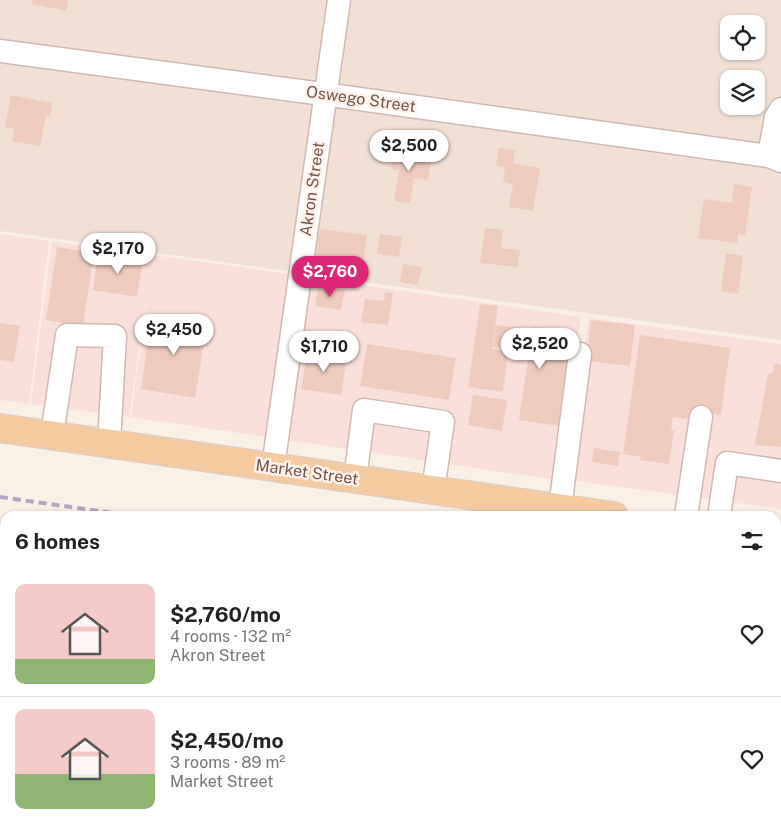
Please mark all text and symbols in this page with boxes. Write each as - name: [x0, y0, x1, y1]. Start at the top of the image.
- map controls: [720, 15, 765, 115]
- button: locate: [720, 15, 765, 60]
- button: layers: [720, 70, 765, 115]
- street label: Oswego Street: [305, 82, 417, 116]
- pin: $2,500: [368, 130, 450, 172]
- text: $2,500: [381, 136, 437, 155]
- street label: Akron Street: [296, 140, 328, 238]
- pin: $2,170: [77, 232, 159, 275]
- text: $2,170: [92, 239, 144, 258]
- pin: $2,760: [289, 256, 371, 298]
- text: $2,760: [303, 262, 357, 281]
- pin: $2,450: [133, 314, 215, 356]
- text: $2,450: [146, 320, 202, 339]
- pin: $2,520: [499, 328, 581, 370]
- pin: $1,710: [283, 330, 365, 373]
- text: $2,520: [512, 334, 568, 353]
- text: $1,710: [300, 337, 348, 356]
- street label: Market Street: [254, 455, 360, 489]
- icon: filters: [738, 527, 766, 555]
- text: 6 homes: [15, 529, 100, 554]
- text: $2,760/mo: [170, 602, 281, 627]
- icon: home: [55, 604, 115, 664]
- icon: heart: [738, 620, 766, 648]
- text: 4 rooms · 132 m²: [170, 627, 291, 646]
- text: Akron Street: [170, 646, 265, 665]
- text: $2,450/mo: [170, 728, 284, 753]
- icon: home: [55, 729, 115, 789]
- icon: heart: [738, 745, 766, 773]
- text: 3 rooms · 89 m²: [170, 753, 285, 772]
- text: Market Street: [170, 772, 273, 791]

